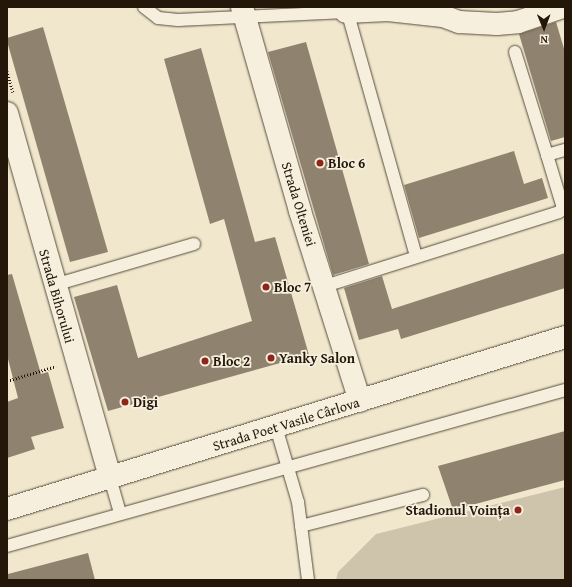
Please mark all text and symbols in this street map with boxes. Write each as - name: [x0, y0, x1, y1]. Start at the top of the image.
- north arrow: [524, 8, 564, 48]
- text: N: [540, 32, 548, 48]
- place label: Bloc 6: [328, 155, 365, 171]
- marker: Bloc 6: [315, 158, 325, 168]
- street label: Strada Olteniei: [278, 160, 320, 248]
- street label: Strada Bihorului: [36, 247, 78, 345]
- place label: Bloc 7: [274, 279, 311, 295]
- marker: Bloc 7: [261, 282, 271, 292]
- place label: Yanky Salon: [279, 350, 355, 366]
- place label: Bloc 2: [213, 353, 250, 369]
- marker: Yanky Salon: [266, 353, 276, 363]
- marker: Bloc 2: [200, 356, 210, 366]
- place label: Digi: [133, 394, 158, 410]
- street label: Strada Poet Vasile Cârlova: [211, 394, 361, 454]
- marker: Digi: [120, 397, 130, 407]
- place label: Stadionul Voința: [406, 502, 510, 518]
- marker: Stadionul Voința: [513, 505, 523, 515]

